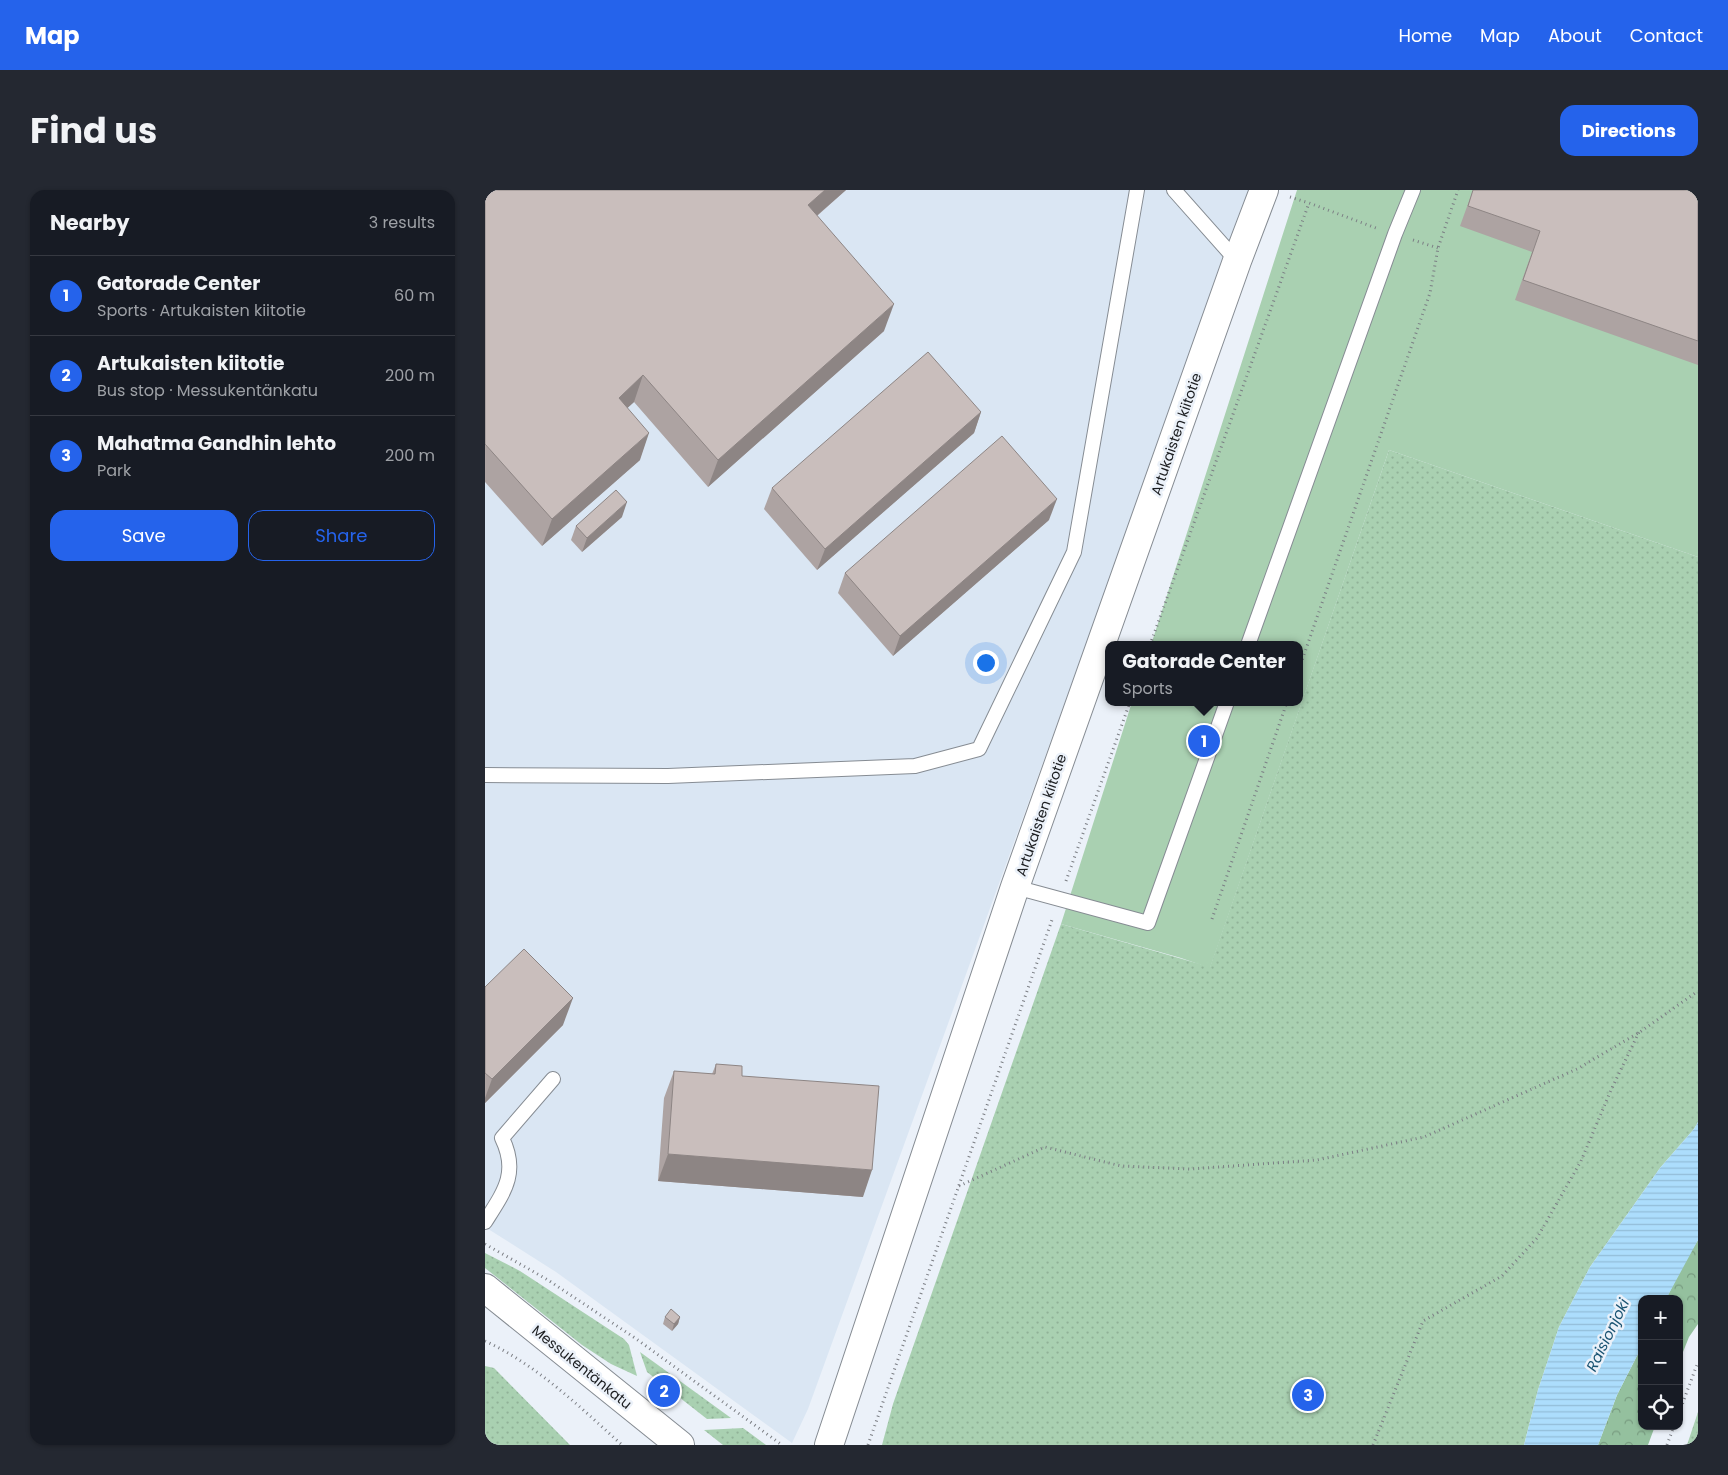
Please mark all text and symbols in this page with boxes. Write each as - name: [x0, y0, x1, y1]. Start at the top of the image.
- text: Map: [25, 19, 80, 52]
- text: Home: [1398, 23, 1452, 48]
- text: Map: [1480, 23, 1520, 48]
- text: About: [1548, 23, 1602, 48]
- text: Contact: [1630, 23, 1703, 48]
- button: Directions: [1560, 105, 1698, 156]
- text: Find us: [30, 106, 157, 155]
- text: Nearby: [50, 208, 130, 237]
- text: 3 results: [369, 211, 435, 234]
- text: Gatorade Center: [97, 270, 260, 297]
- text: 1: [63, 284, 69, 307]
- text: 60 m: [394, 284, 435, 307]
- text: Sports · Artukaisten kiitotie: [97, 299, 306, 322]
- text: Artukaisten kiitotie: [97, 350, 285, 377]
- text: 2: [61, 364, 71, 387]
- text: 200 m: [385, 364, 435, 387]
- street label: Artukaisten kiitotie: [1146, 370, 1206, 498]
- text: Bus stop · Messukentänkatu: [97, 379, 318, 402]
- text: Mahatma Gandhin lehto: [97, 430, 336, 457]
- text: 3: [61, 444, 71, 467]
- text: 200 m: [385, 444, 435, 467]
- text: Park: [97, 459, 131, 482]
- button: Save: [50, 510, 238, 561]
- button: Share: [248, 510, 435, 561]
- popup: [1105, 641, 1303, 706]
- text: Gatorade Center: [1122, 648, 1286, 675]
- your location: [973, 650, 999, 676]
- text: Sports: [1122, 677, 1173, 700]
- pin: 1: [1188, 722, 1220, 760]
- street label: Artukaisten kiitotie: [1011, 751, 1071, 879]
- water label: Raisionjoki: [1581, 1295, 1634, 1375]
- map controls: [1638, 1295, 1683, 1430]
- button: +: [1638, 1295, 1683, 1340]
- street label: Messukentänkatu: [528, 1320, 636, 1414]
- button: −: [1638, 1340, 1683, 1385]
- pin: 2: [648, 1372, 680, 1410]
- pin: 3: [1292, 1376, 1324, 1414]
- button: locate: [1638, 1385, 1683, 1430]

